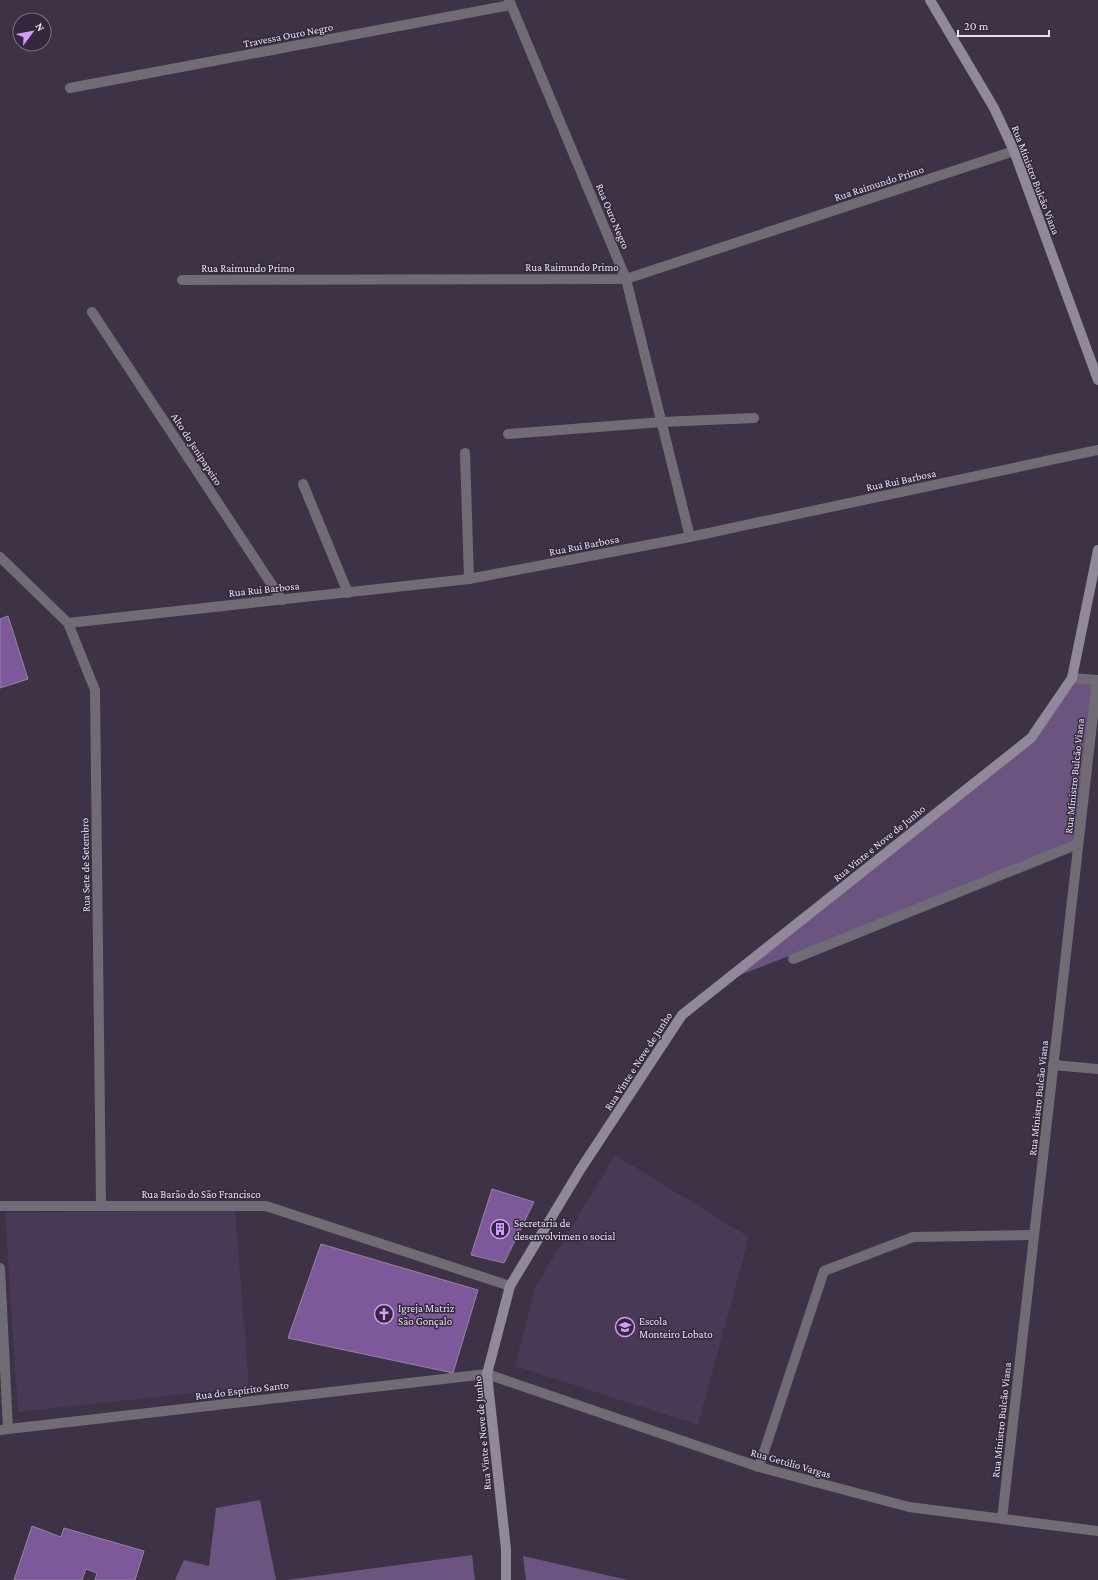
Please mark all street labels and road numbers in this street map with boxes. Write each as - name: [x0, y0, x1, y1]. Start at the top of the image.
- street label: Travessa Ouro Negro: [242, 20, 335, 51]
- street label: Rua Ministro Bulcão Viana: [1010, 124, 1062, 236]
- street label: Rua Raimundo Primo: [833, 163, 926, 203]
- street label: Rua Ouro Negro: [593, 182, 632, 251]
- street label: Rua Raimundo Primo: [525, 261, 619, 273]
- street label: Rua Raimundo Primo: [201, 262, 295, 274]
- street label: Alto do Jenipapeiro: [168, 411, 225, 488]
- street label: Rua Rui Barbosa: [865, 467, 937, 493]
- street label: Rua Rui Barbosa: [548, 532, 620, 558]
- street label: Rua Rui Barbosa: [228, 579, 300, 599]
- street label: Rua Ministro Bulcão Viana: [1062, 718, 1086, 834]
- street label: Rua Vinte e Nove de Junho: [831, 802, 928, 885]
- street label: Rua Sete de Setembro: [78, 817, 92, 912]
- street label: Rua Vinte e Nove de Junho: [602, 1009, 675, 1113]
- street label: Rua Ministro Bulcão Viana: [1026, 1040, 1050, 1156]
- street label: Rua Barão do São Francisco: [141, 1188, 261, 1200]
- street label: Rua Ministro Bulcão Viana: [989, 1362, 1013, 1478]
- street label: Rua Vinte e Nove de Junho: [471, 1375, 494, 1491]
- street label: Rua do Espírito Santo: [194, 1378, 290, 1403]
- street label: Rua Getúlio Vargas: [749, 1446, 832, 1481]

